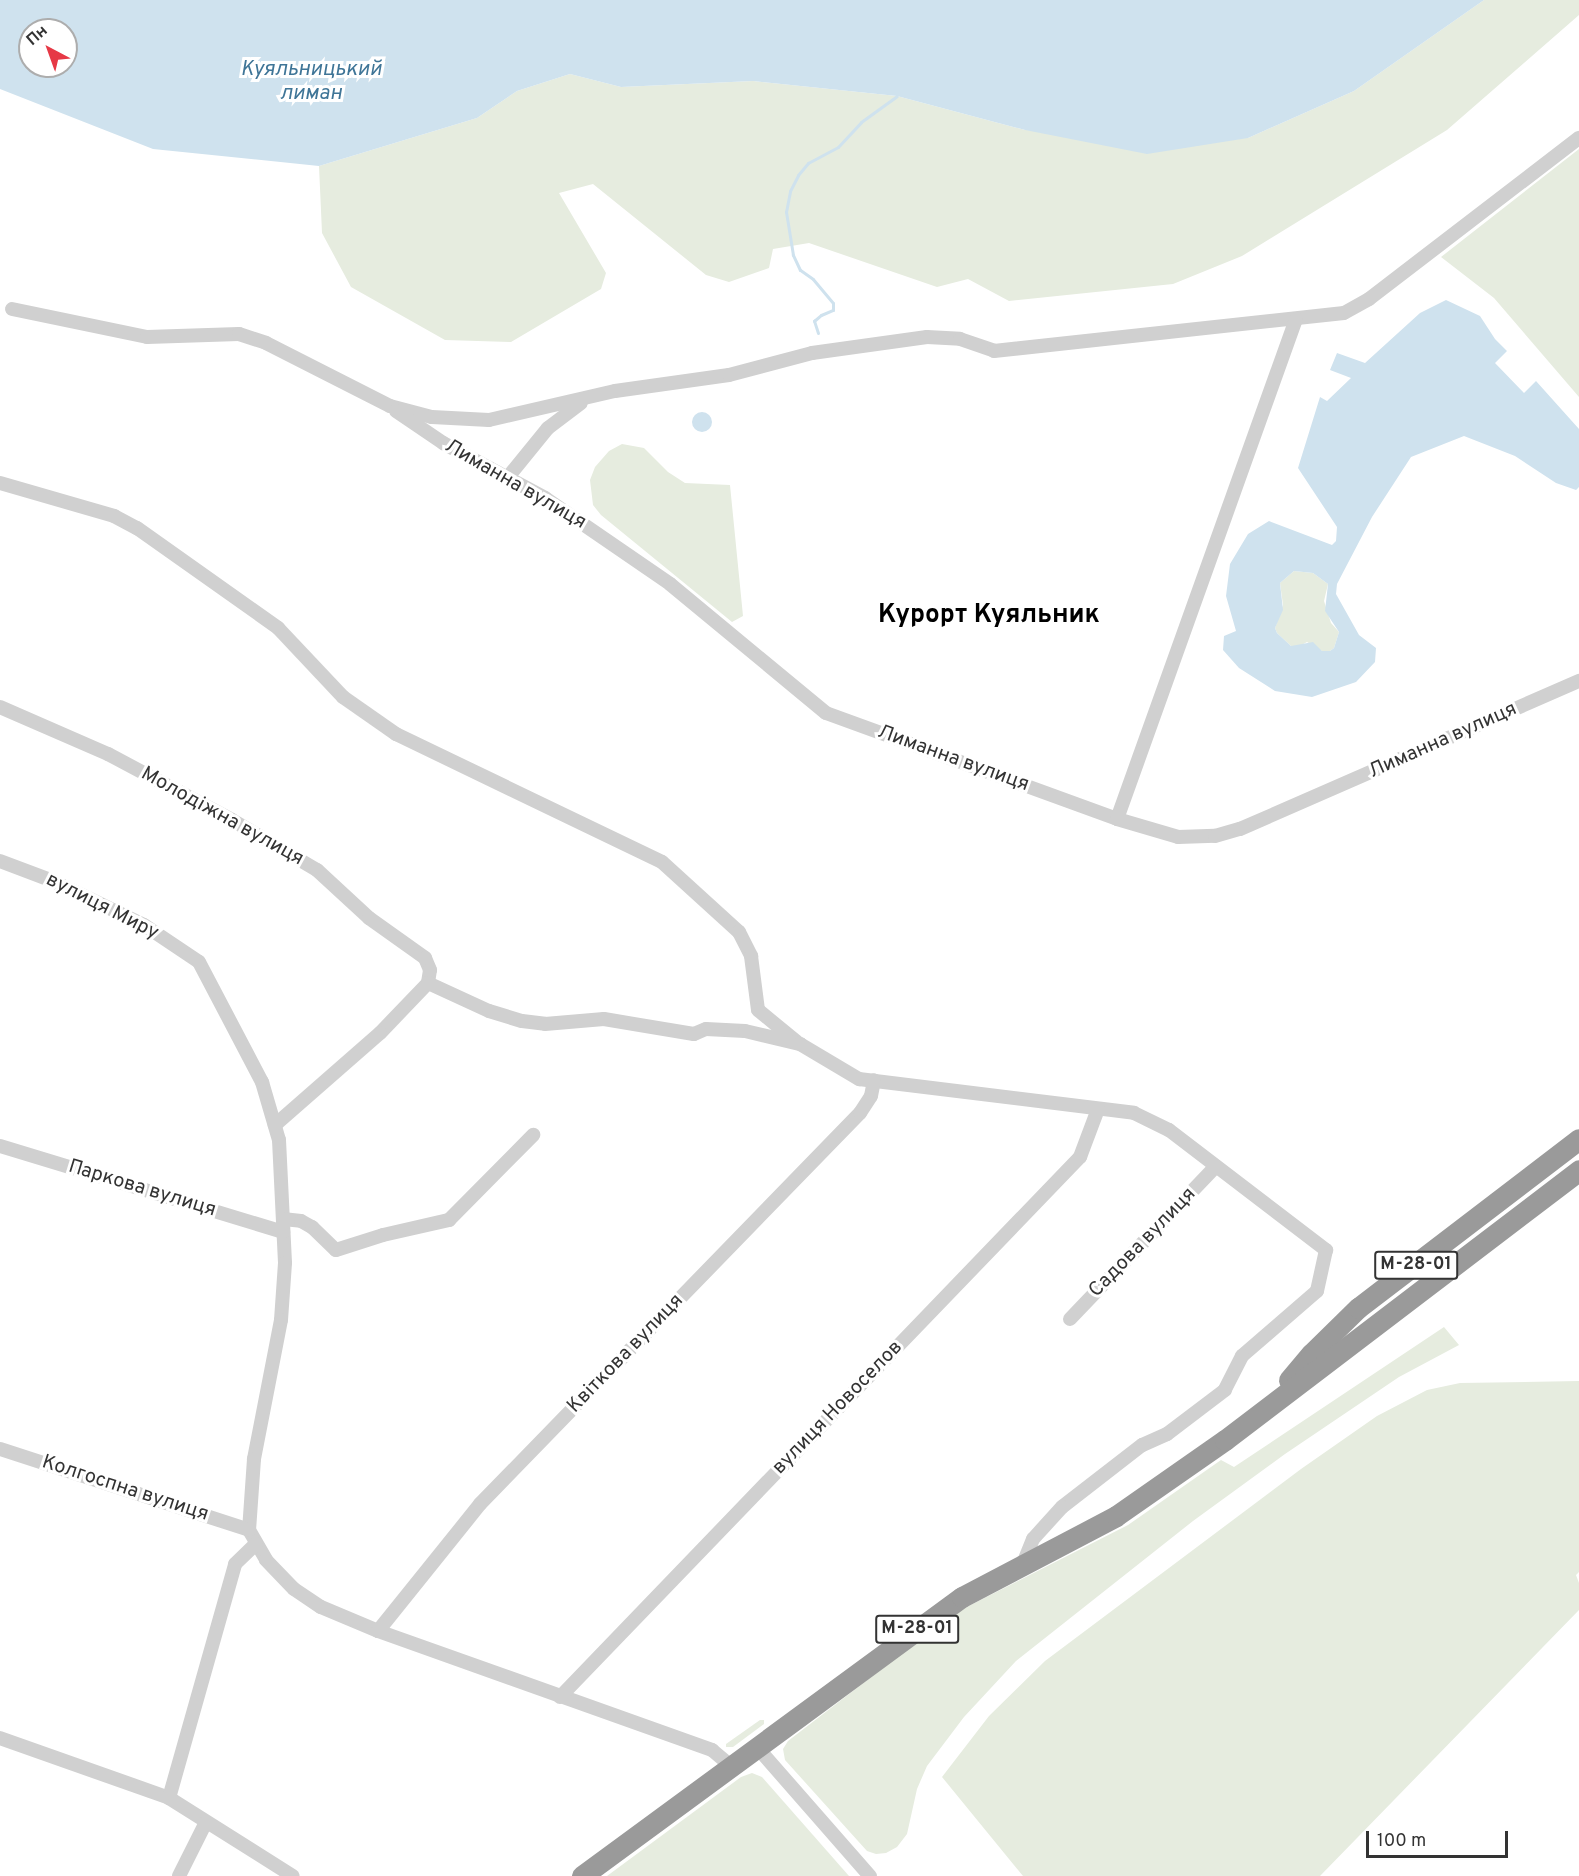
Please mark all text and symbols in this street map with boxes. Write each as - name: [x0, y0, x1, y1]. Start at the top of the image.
- north arrow: [18, 18, 78, 78]
- text: Пн: [23, 21, 52, 51]
- water label: Куяльницький лиман: [241, 57, 381, 107]
- street label: Лиманна вулиця: [440, 435, 590, 535]
- district label: Курорт Куяльник: [878, 600, 1100, 632]
- street label: Лиманна вулиця: [1365, 698, 1521, 784]
- street label: Лиманна вулиця: [874, 720, 1032, 798]
- street label: Молодіжна вулиця: [136, 762, 308, 872]
- street label: вулиця Миру: [42, 868, 162, 946]
- street label: Паркова вулиця: [65, 1155, 219, 1223]
- street label: Садова вулиця: [1084, 1183, 1202, 1303]
- road number: М-28-01: [1374, 1250, 1458, 1280]
- street label: Квіткова вулиця: [563, 1289, 689, 1419]
- street label: вулиця Новоселов: [768, 1336, 908, 1480]
- street label: Колгоспна вулиця: [39, 1451, 211, 1527]
- road number: М-28-01: [875, 1614, 959, 1644]
- scale bar: [1369, 1819, 1512, 1857]
- text: 100 m: [1377, 1830, 1426, 1853]

